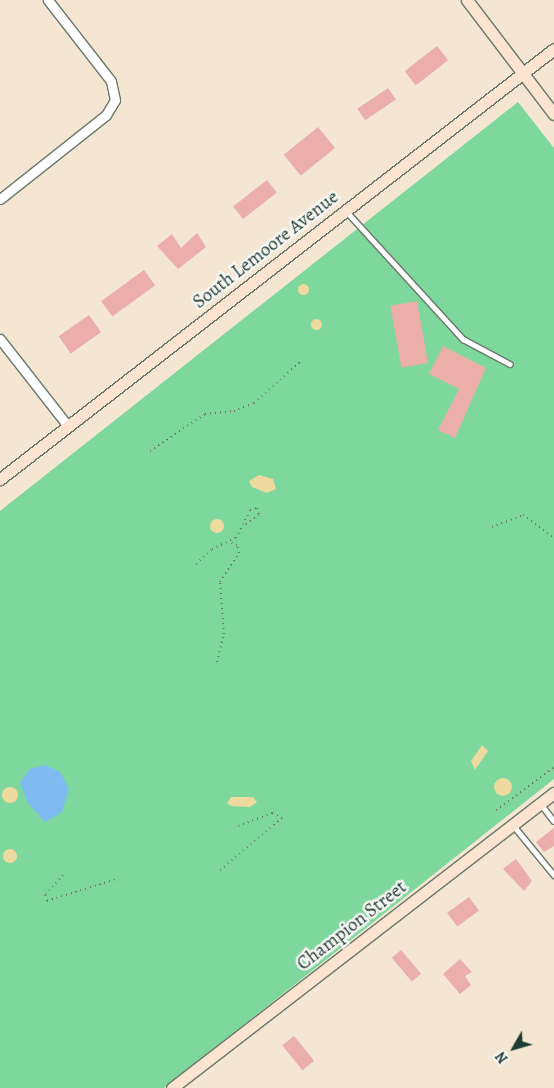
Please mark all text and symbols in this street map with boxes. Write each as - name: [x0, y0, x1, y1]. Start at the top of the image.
- street label: South Lemoore Avenue: [189, 186, 343, 314]
- street label: Champion Street: [293, 876, 411, 976]
- north arrow: [489, 1023, 539, 1073]
- text: N: [491, 1048, 512, 1067]

